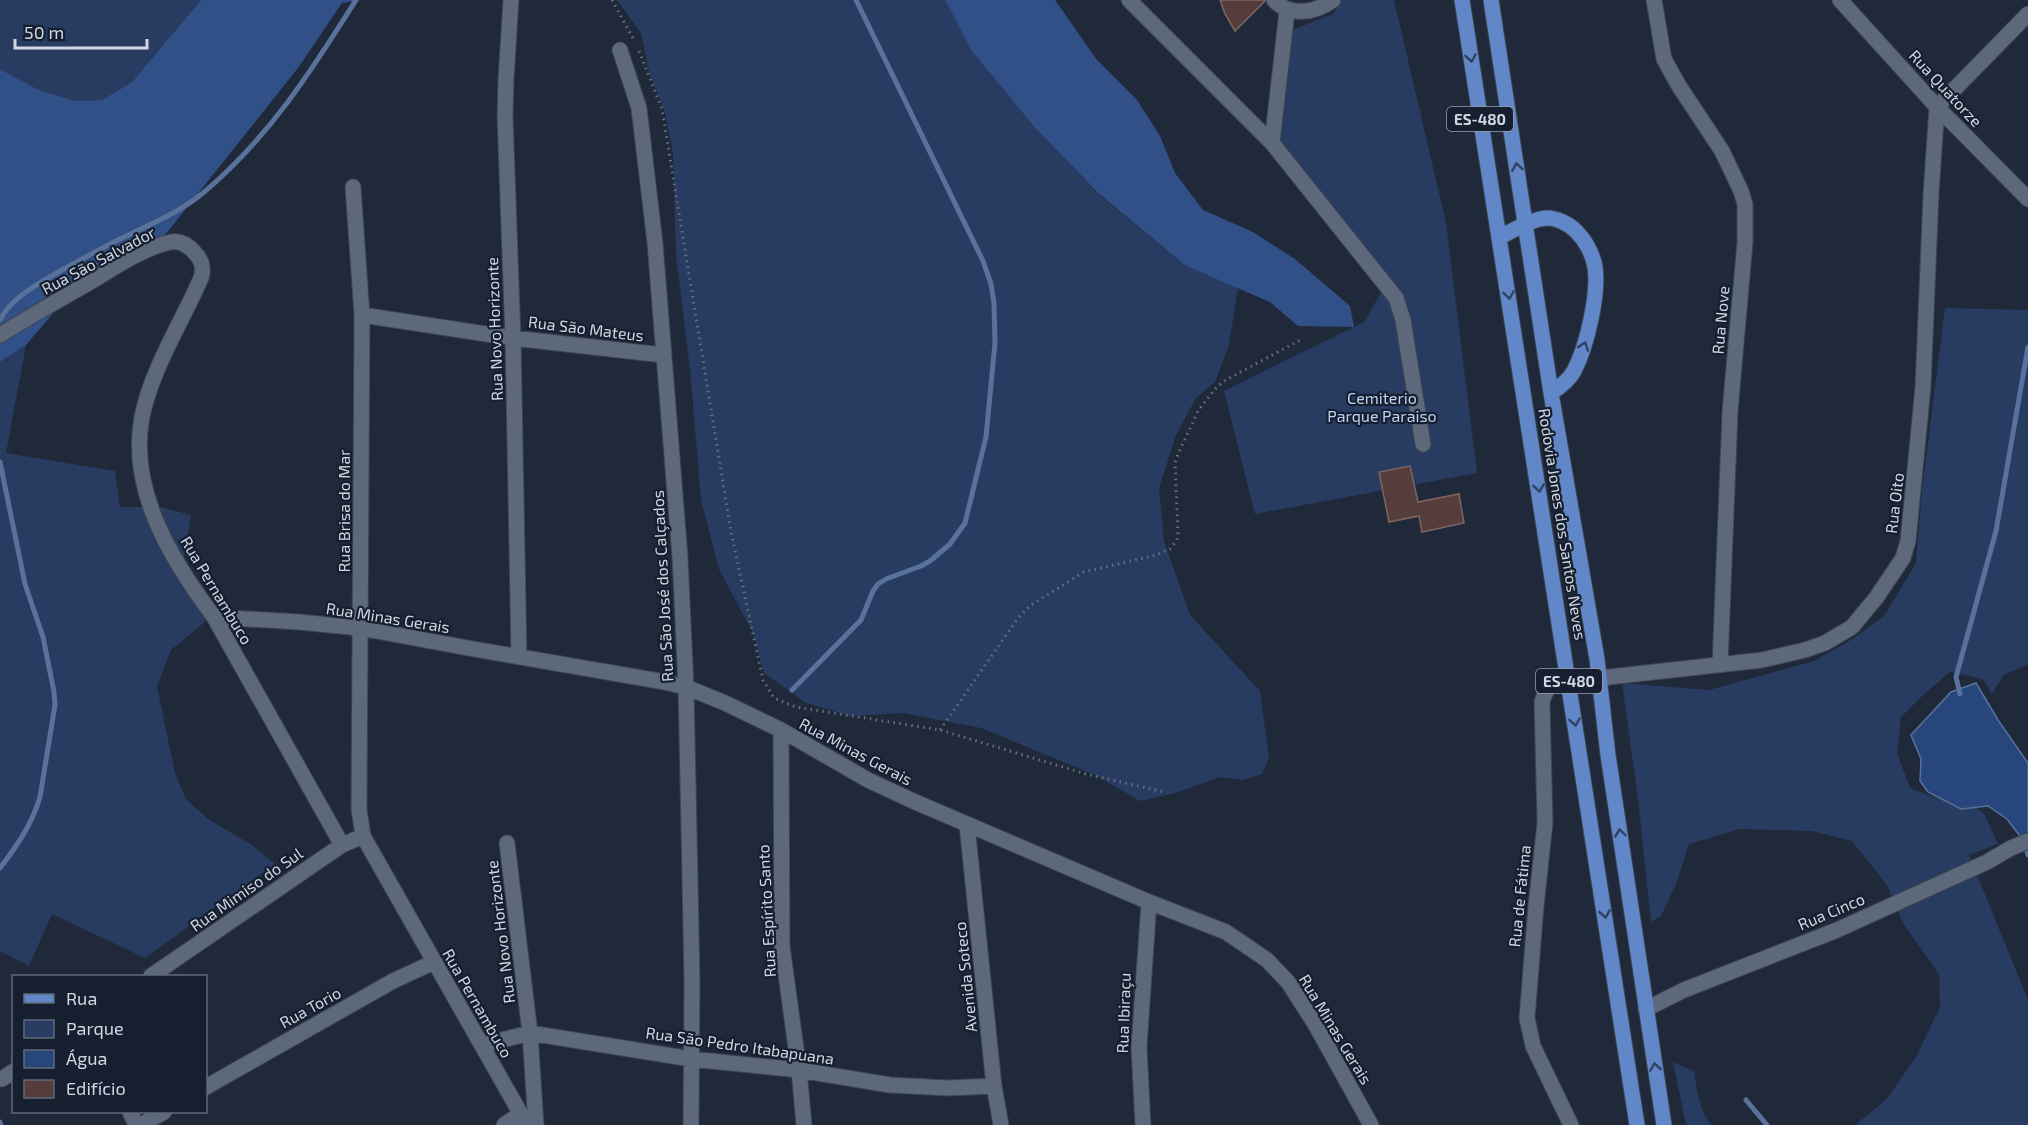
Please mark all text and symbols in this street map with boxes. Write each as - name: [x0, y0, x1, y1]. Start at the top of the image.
- scale bar: [15, 12, 147, 50]
- text: 50 m: [24, 21, 64, 43]
- street label: Rua Quatorze: [1905, 46, 1986, 131]
- one-way arrow: [1464, 52, 1477, 62]
- road number: ES-480: [1447, 107, 1513, 131]
- one-way arrow: [1511, 162, 1523, 171]
- street label: Rua São Salvador: [38, 222, 159, 298]
- street label: Rua Novo Horizonte: [482, 257, 506, 401]
- street label: Rua Nove: [1708, 285, 1732, 355]
- one-way arrow: [1502, 290, 1514, 299]
- street label: Rua São Mateus: [527, 311, 645, 345]
- one-way arrow: [1576, 341, 1589, 352]
- park label: Cemiterio Parque Paraiso: [1327, 388, 1437, 425]
- street label: Rodovia Jones dos Santos Neves: [1535, 407, 1591, 641]
- street label: Rua Brisa do Mar: [334, 449, 353, 573]
- street label: Rua Oito: [1881, 471, 1907, 535]
- one-way arrow: [1532, 482, 1545, 492]
- street label: Rua São José dos Calçados: [647, 490, 678, 682]
- street label: Rua Pernambuco: [177, 532, 257, 648]
- street label: Rua Minas Gerais: [325, 598, 451, 636]
- road number: ES-480: [1536, 669, 1602, 693]
- street label: Rua Minas Gerais: [796, 713, 916, 789]
- one-way arrow: [1569, 717, 1581, 726]
- one-way arrow: [1614, 828, 1626, 837]
- street label: Rua Mimiso do Sul: [186, 843, 306, 935]
- street label: Rua Espírito Santo: [753, 844, 779, 978]
- street label: Rua de Fátima: [1504, 844, 1534, 948]
- street label: Rua Novo Horizonte: [482, 859, 518, 1005]
- street label: Rua Cinco: [1795, 888, 1867, 934]
- one-way arrow: [1598, 909, 1611, 919]
- street label: Avenida Soteco: [950, 921, 980, 1033]
- street label: Rua Pernambuco: [439, 945, 517, 1061]
- street label: Rua Minas Gerais: [1296, 971, 1376, 1087]
- street label: Rua Ibiraçu: [1112, 972, 1135, 1054]
- legend: [12, 975, 207, 1113]
- street label: Rua Torio: [276, 982, 344, 1032]
- text: Rua: [66, 987, 97, 1009]
- text: Parque: [66, 1017, 124, 1039]
- street label: Rua São Pedro Itabapuana: [645, 1022, 835, 1068]
- text: Água: [66, 1047, 107, 1069]
- one-way arrow: [1650, 1063, 1662, 1072]
- text: Edifício: [66, 1077, 126, 1099]

